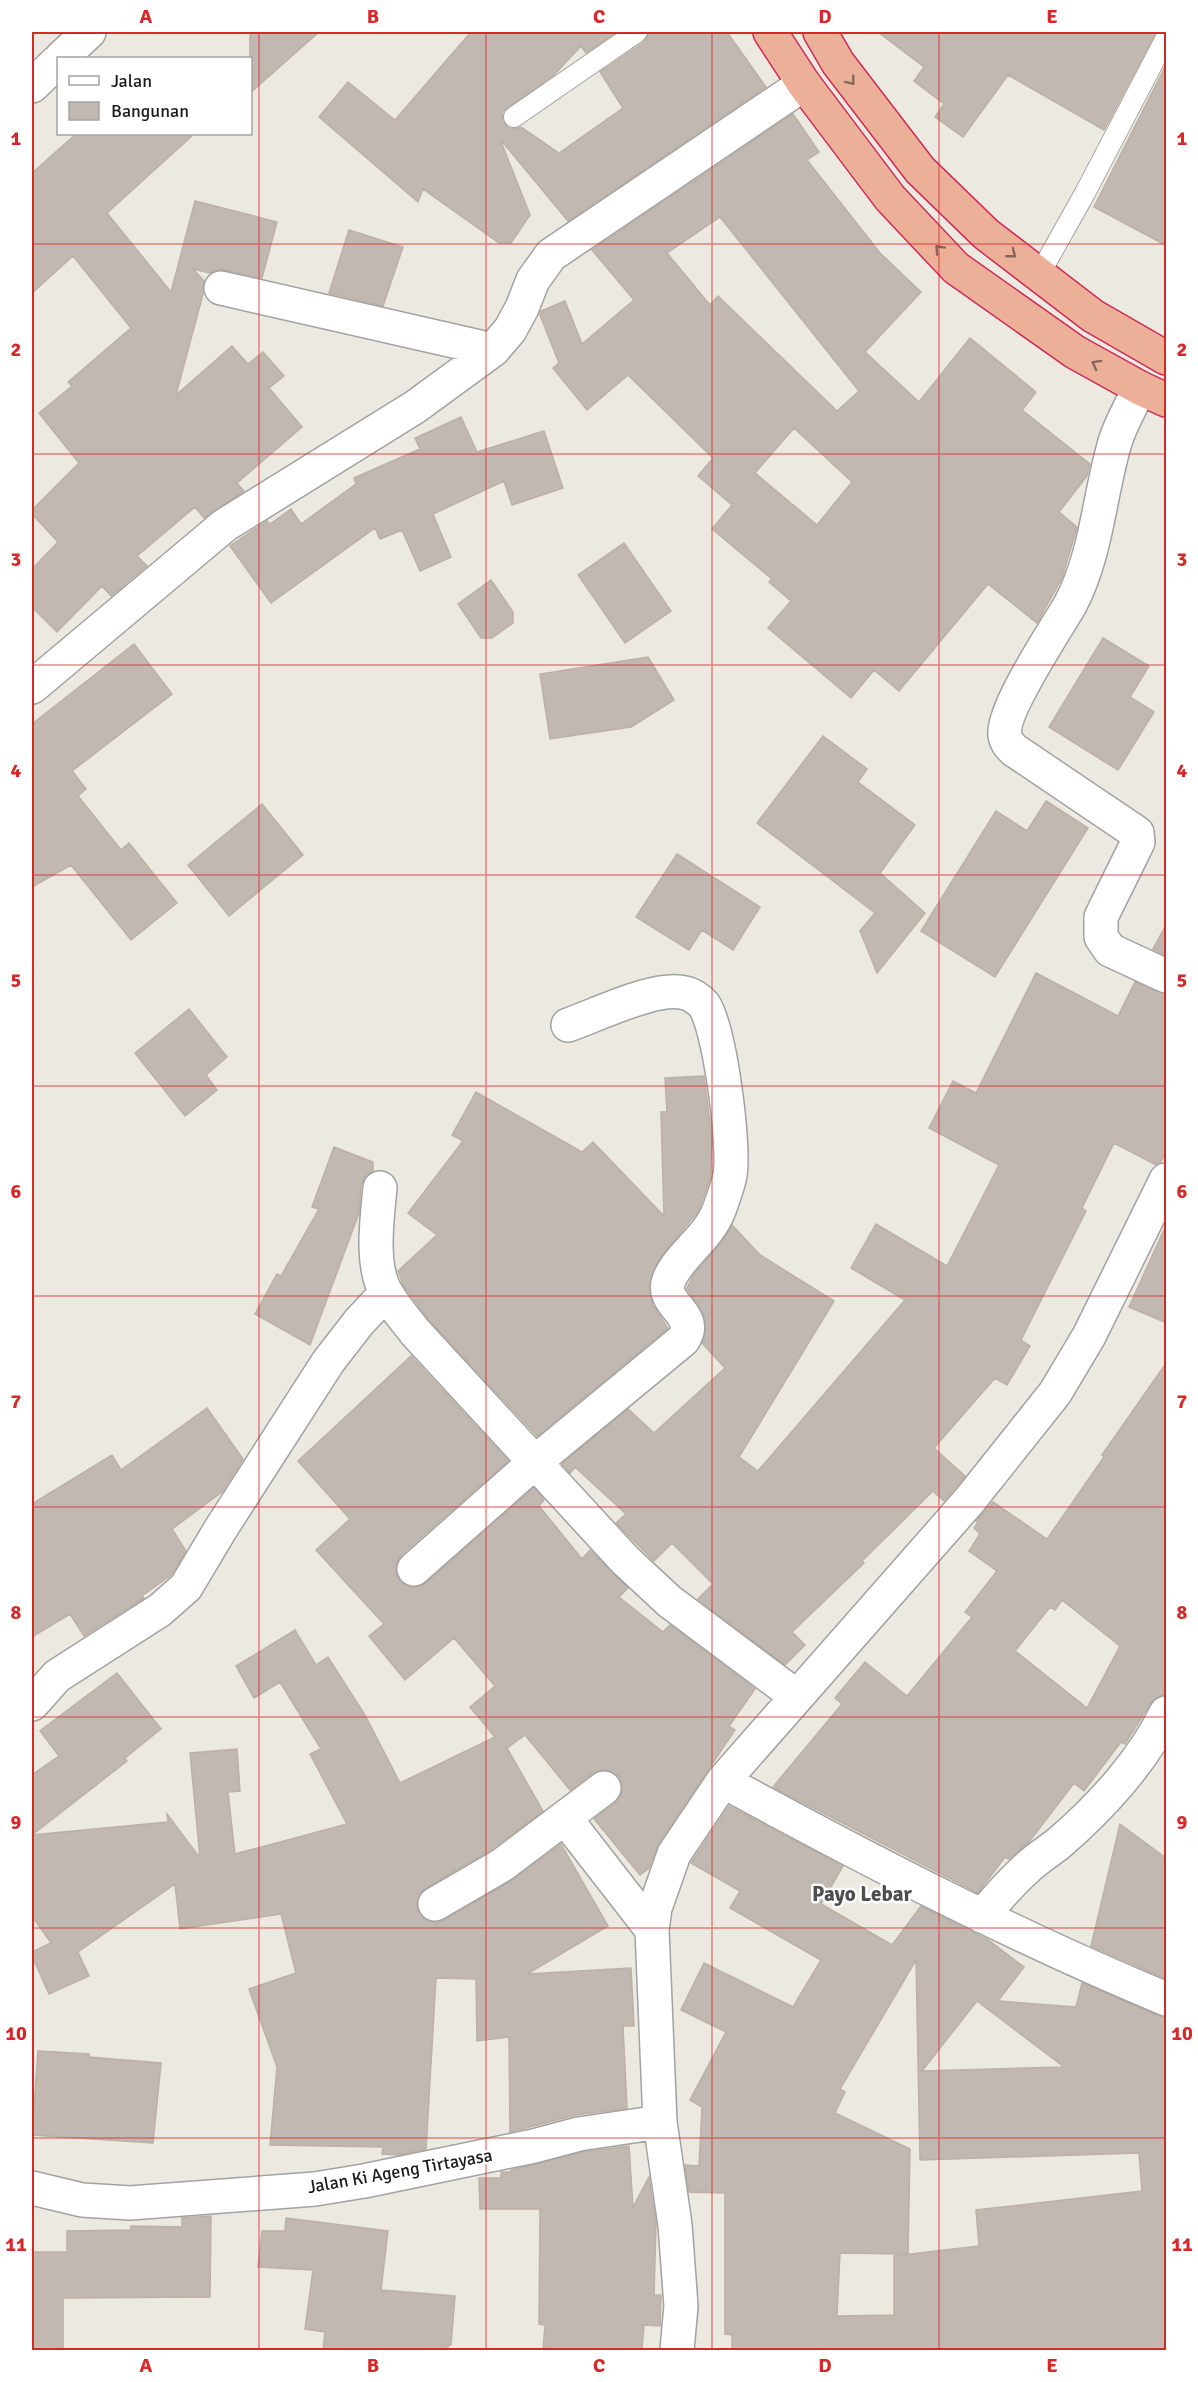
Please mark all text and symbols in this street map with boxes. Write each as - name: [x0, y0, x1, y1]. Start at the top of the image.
- text: A: [140, 4, 153, 29]
- text: B: [367, 4, 379, 29]
- text: C: [593, 4, 605, 29]
- text: D: [818, 4, 832, 29]
- text: E: [1046, 4, 1058, 29]
- legend: [57, 57, 252, 135]
- text: Jalan: [111, 70, 152, 92]
- one-way arrow: [844, 74, 855, 85]
- text: Bangunan: [111, 100, 189, 122]
- text: 1: [11, 126, 22, 151]
- text: 1: [1177, 126, 1188, 151]
- one-way arrow: [935, 246, 946, 256]
- one-way arrow: [1005, 246, 1016, 257]
- text: 2: [11, 337, 21, 362]
- text: 2: [1177, 337, 1187, 362]
- one-way arrow: [1092, 360, 1102, 371]
- text: 3: [11, 547, 21, 572]
- text: 3: [1177, 547, 1187, 572]
- text: 4: [11, 758, 22, 783]
- text: 4: [1177, 758, 1188, 783]
- text: 5: [11, 968, 21, 993]
- text: 5: [1177, 968, 1187, 993]
- text: 6: [11, 1179, 22, 1204]
- text: 6: [1177, 1179, 1188, 1204]
- text: 7: [11, 1389, 22, 1414]
- text: 7: [1177, 1389, 1188, 1414]
- text: 8: [11, 1600, 22, 1625]
- text: 8: [1177, 1600, 1188, 1625]
- text: 9: [11, 1810, 22, 1835]
- text: 9: [1177, 1810, 1188, 1835]
- district label: Payo Lebar: [812, 1881, 913, 1907]
- text: 10: [5, 2021, 27, 2046]
- text: 10: [1171, 2021, 1193, 2046]
- street label: Jalan Ki Ageng Tirtayasa: [306, 2144, 494, 2198]
- text: 11: [5, 2232, 27, 2257]
- text: 11: [1171, 2232, 1193, 2257]
- text: A: [140, 2353, 153, 2378]
- text: B: [367, 2353, 379, 2378]
- text: C: [593, 2353, 605, 2378]
- text: D: [818, 2353, 832, 2378]
- text: E: [1046, 2353, 1058, 2378]

